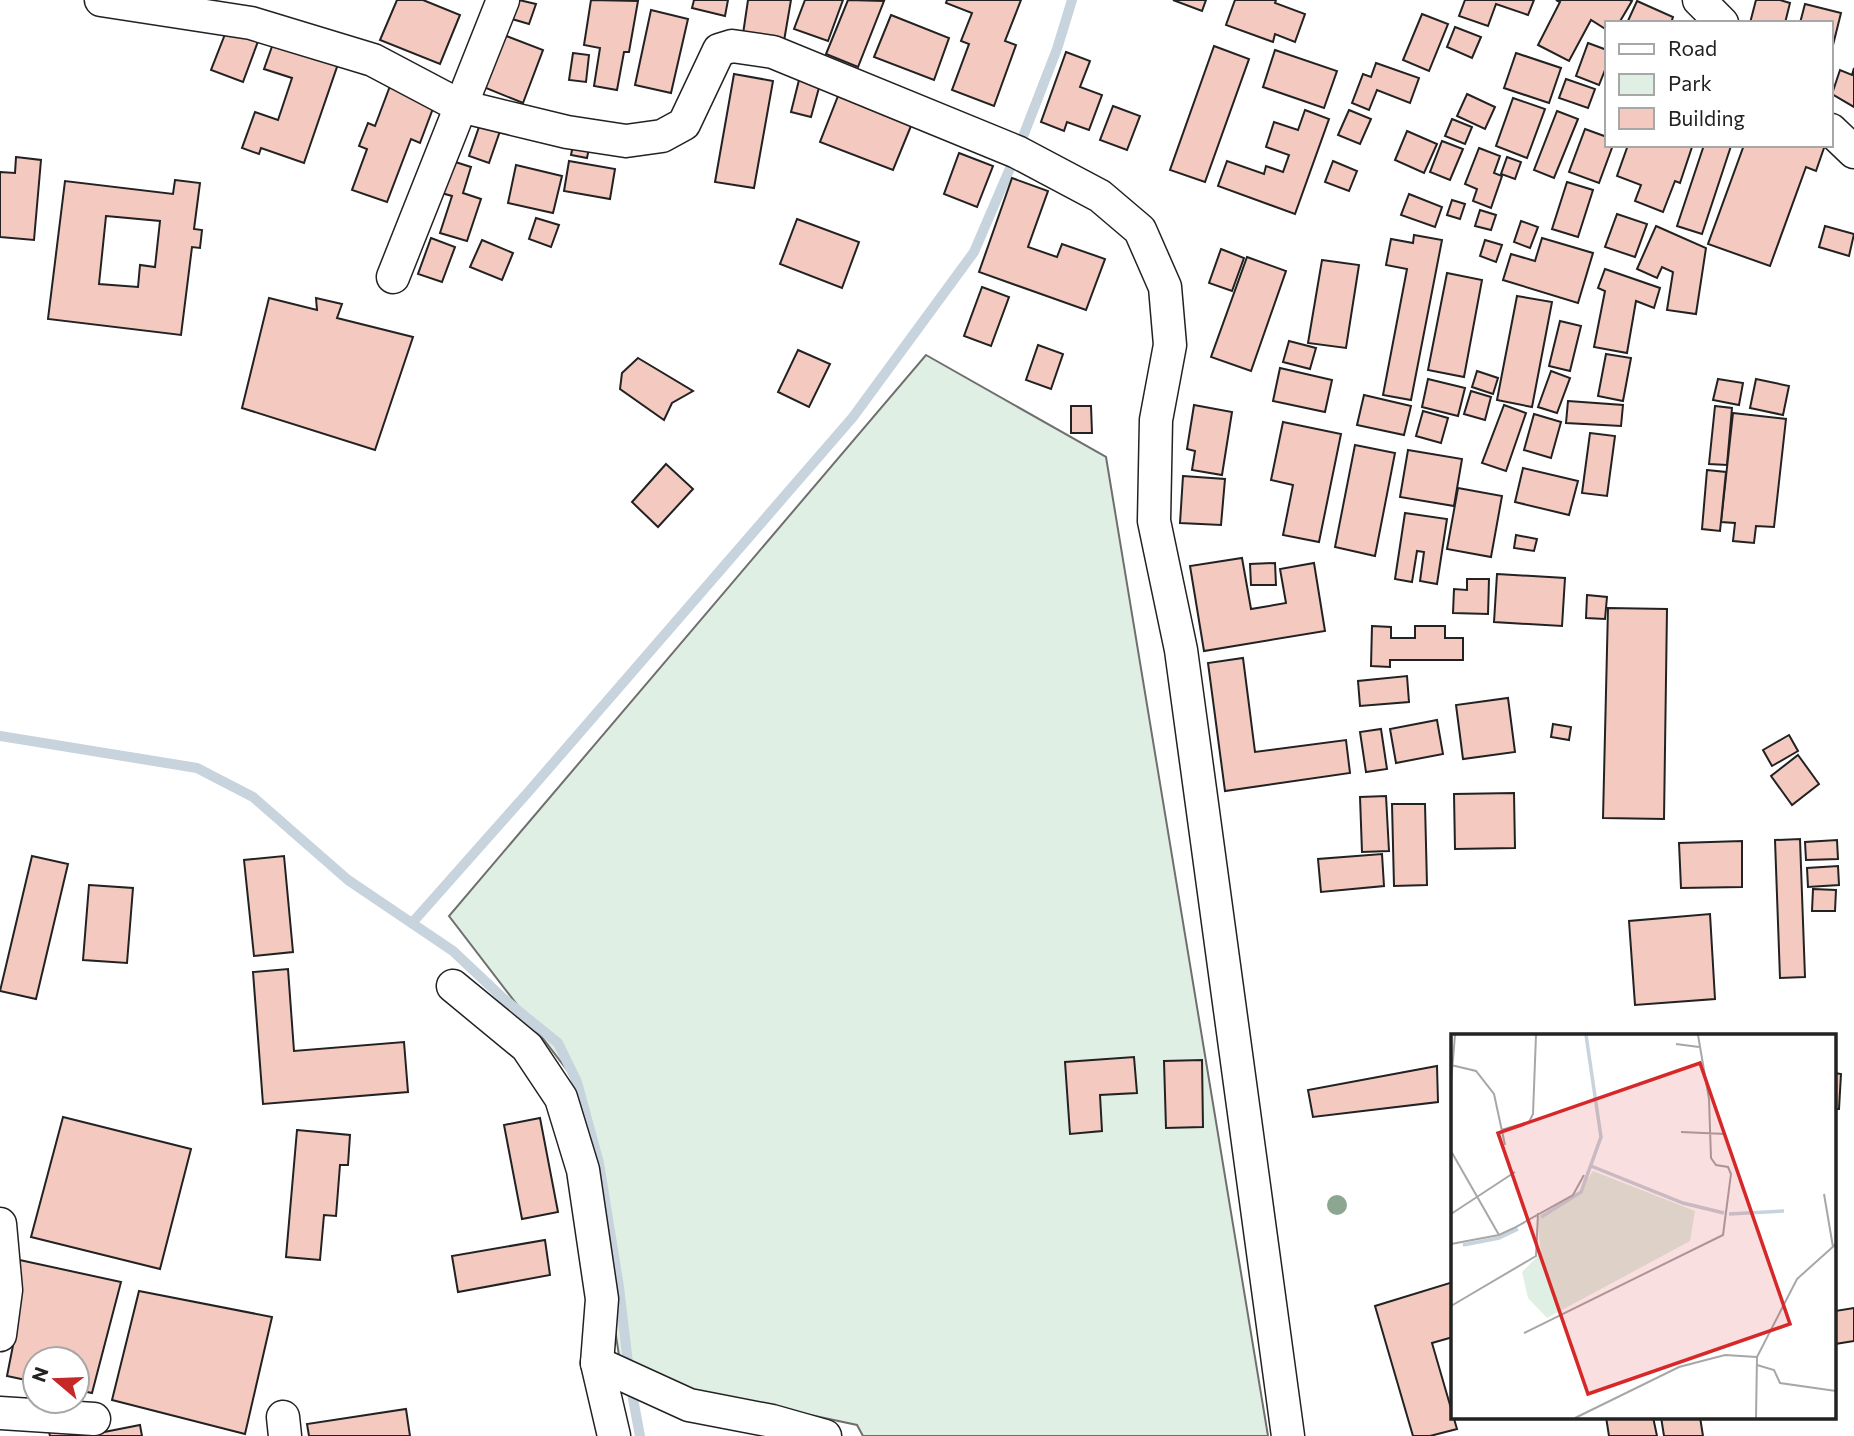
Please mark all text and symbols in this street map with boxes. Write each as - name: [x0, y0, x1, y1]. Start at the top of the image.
- legend: [1605, 21, 1833, 147]
- text: Road: [1668, 35, 1717, 60]
- text: Park: [1668, 70, 1712, 95]
- text: Building: [1668, 105, 1745, 130]
- inset map: [1451, 1034, 1836, 1418]
- north arrow: [21, 1345, 91, 1415]
- text: N: [26, 1364, 53, 1385]

